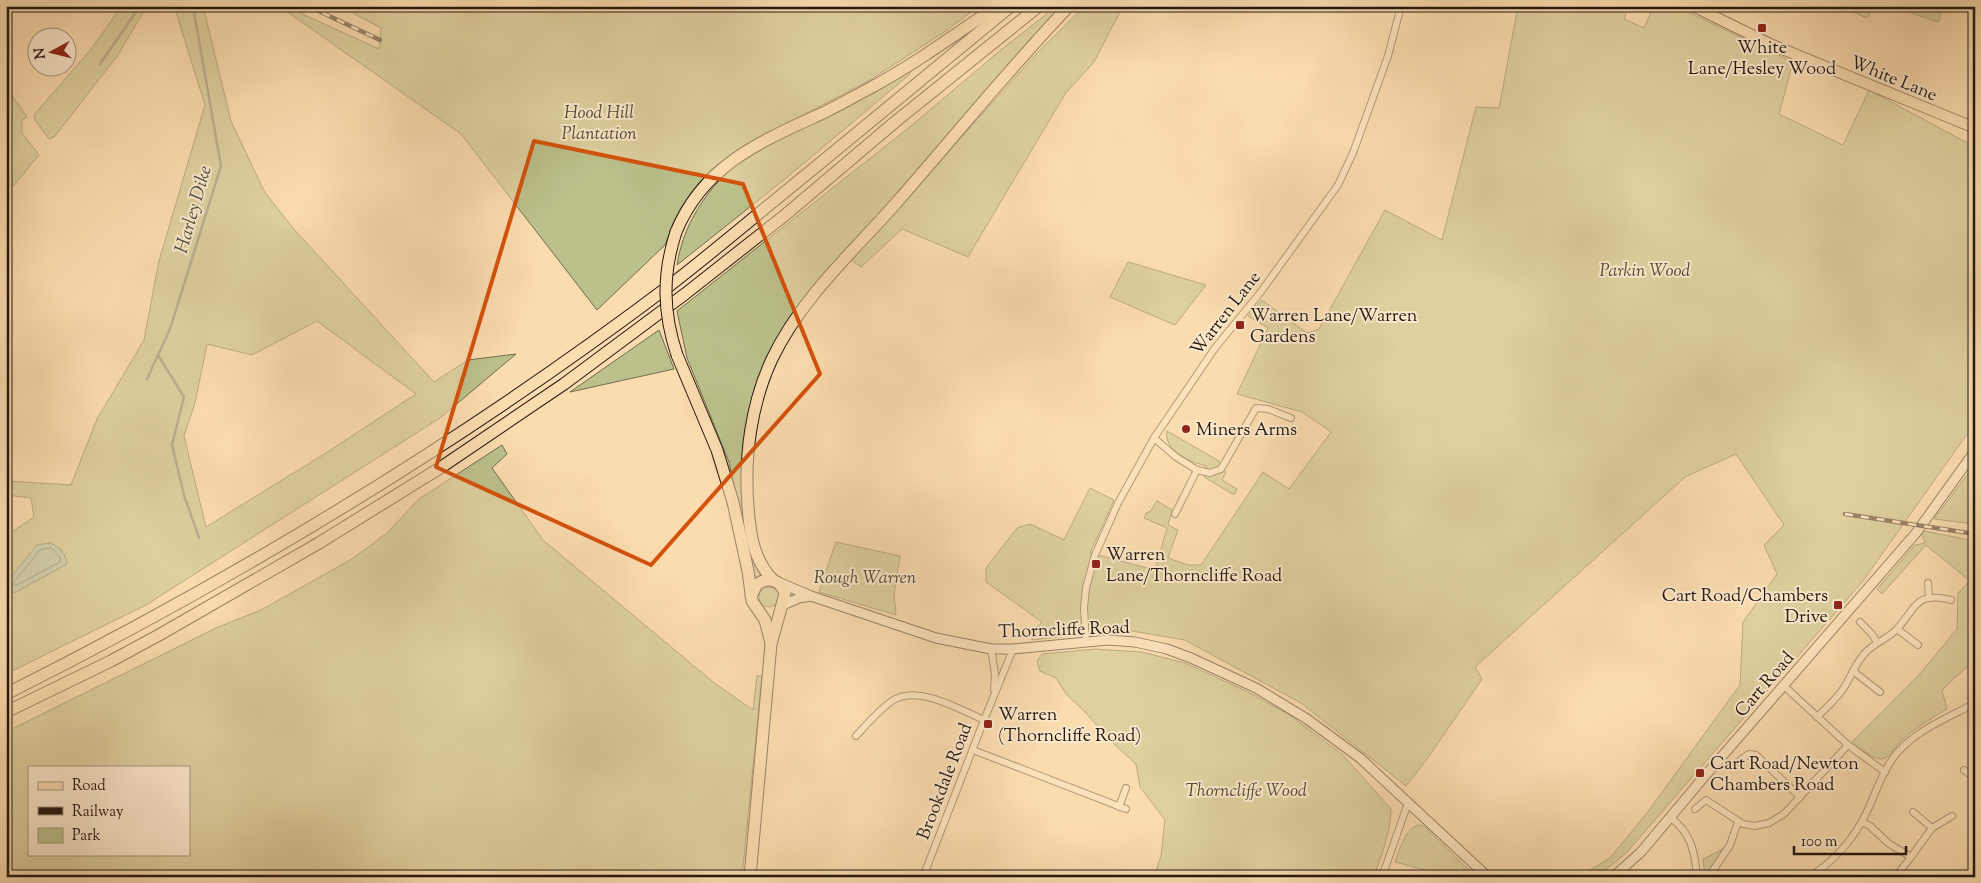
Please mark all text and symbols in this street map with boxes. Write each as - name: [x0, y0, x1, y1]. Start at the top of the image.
- marker: White Lane/Hesley Wood: [1756, 22, 1768, 34]
- north arrow: [28, 28, 78, 78]
- place label: White Lane/Hesley Wood: [1688, 36, 1836, 83]
- text: N: [30, 47, 52, 60]
- street label: White Lane: [1846, 51, 1941, 109]
- park label: Hood Hill Plantation: [561, 101, 637, 148]
- water label: Harley Dike: [169, 162, 220, 257]
- park label: Parkin Wood: [1600, 259, 1690, 285]
- street label: Warren Lane: [1185, 266, 1268, 362]
- place label: Warren Lane/Warren Gardens: [1250, 304, 1418, 351]
- marker: Warren Lane/Warren Gardens: [1234, 319, 1246, 331]
- place label: Miners Arms: [1196, 418, 1297, 444]
- marker: Miners Arms: [1180, 423, 1192, 435]
- place label: Warren Lane/Thorncliffe Road: [1106, 543, 1282, 590]
- marker: Warren Lane/Thorncliffe Road: [1090, 558, 1102, 570]
- park label: Rough Warren: [814, 566, 917, 592]
- place label: Cart Road/Chambers Drive: [1662, 584, 1828, 631]
- marker: Cart Road/Chambers Drive: [1832, 599, 1844, 611]
- street label: Thorncliffe Road: [998, 616, 1130, 646]
- street label: Cart Road: [1730, 647, 1801, 724]
- place label: Warren (Thorncliffe Road): [998, 703, 1141, 750]
- marker: Warren (Thorncliffe Road): [982, 718, 994, 730]
- street label: Brookdale Road: [912, 720, 980, 844]
- place label: Cart Road/Newton Chambers Road: [1710, 752, 1859, 799]
- legend: [28, 766, 190, 856]
- marker: Cart Road/Newton Chambers Road: [1694, 767, 1706, 779]
- text: Road: [72, 776, 106, 797]
- park label: Thorncliffe Wood: [1185, 779, 1307, 805]
- text: Railway: [72, 802, 124, 823]
- scale bar: [1794, 823, 1906, 855]
- text: Park: [72, 826, 101, 847]
- text: 100 m: [1801, 832, 1838, 853]

